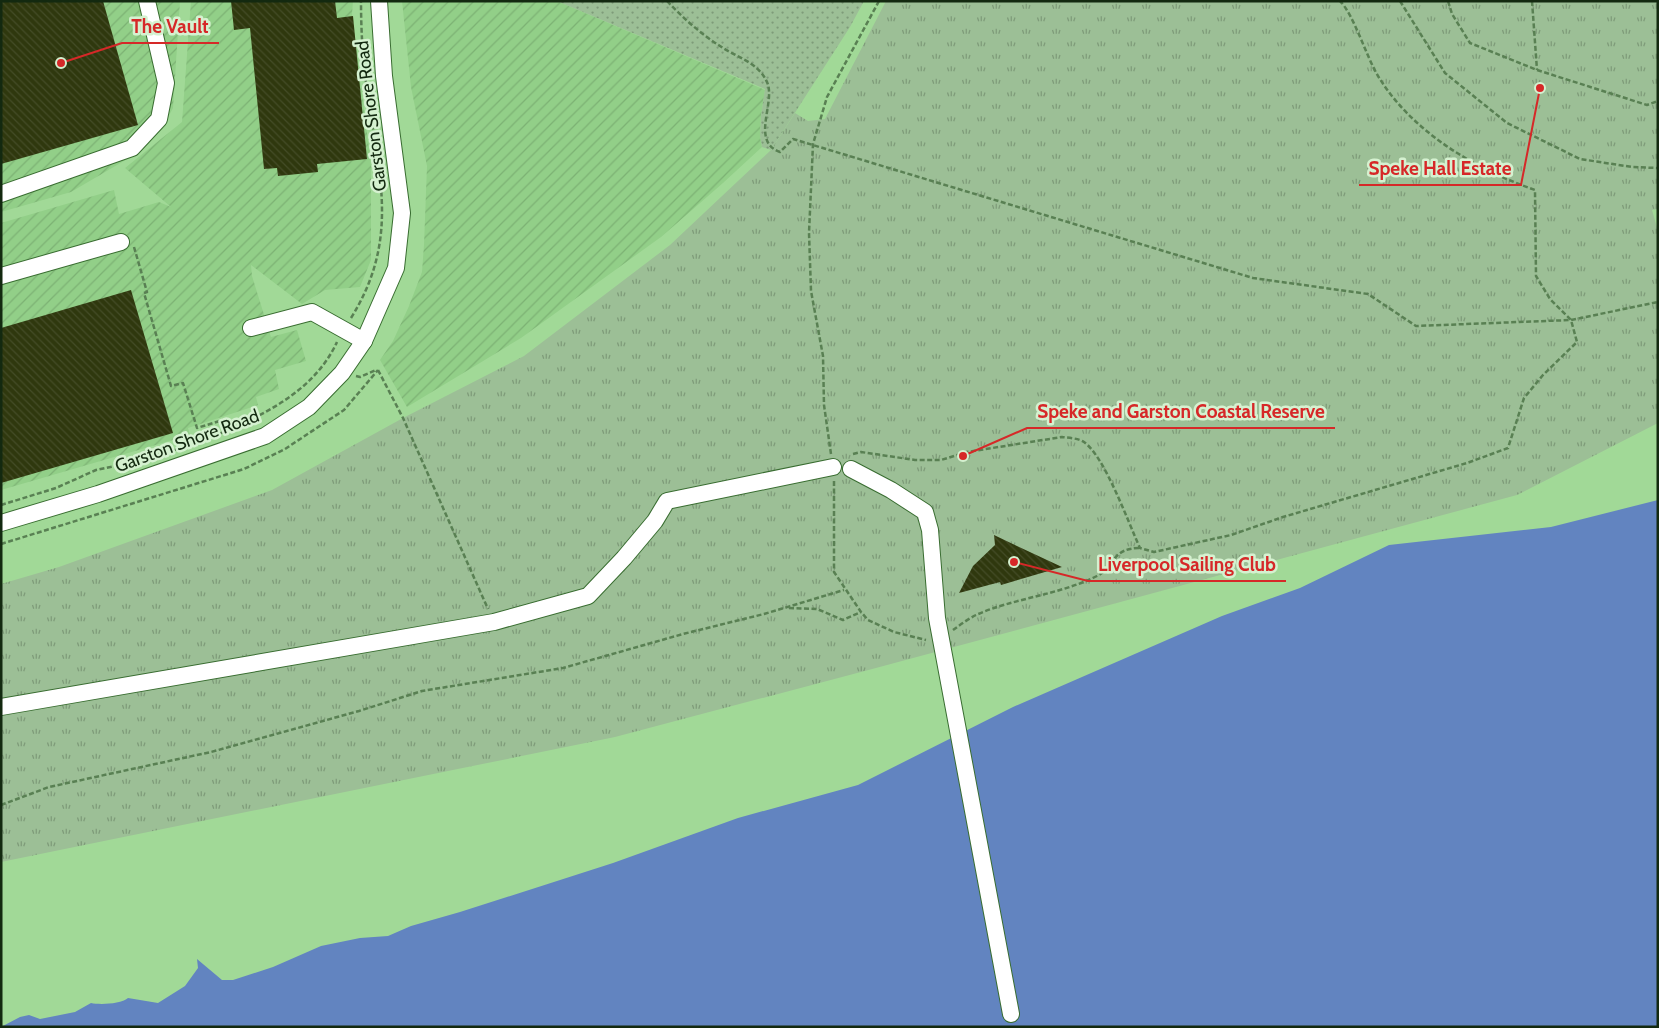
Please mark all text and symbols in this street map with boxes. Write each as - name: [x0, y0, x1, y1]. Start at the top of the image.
- callout: The Vault: [122, 9, 219, 43]
- text: The Vault: [131, 15, 209, 38]
- street label: Garston Shore Road: [351, 39, 391, 193]
- callout: Speke Hall Estate: [1359, 151, 1521, 185]
- text: Speke Hall Estate: [1369, 157, 1512, 180]
- callout: Speke and Garston Coastal Reserve: [1027, 394, 1335, 428]
- text: Speke and Garston Coastal Reserve: [1037, 400, 1325, 423]
- street label: Garston Shore Road: [112, 405, 262, 477]
- callout: Liverpool Sailing Club: [1088, 547, 1286, 581]
- text: Liverpool Sailing Club: [1098, 553, 1276, 576]

